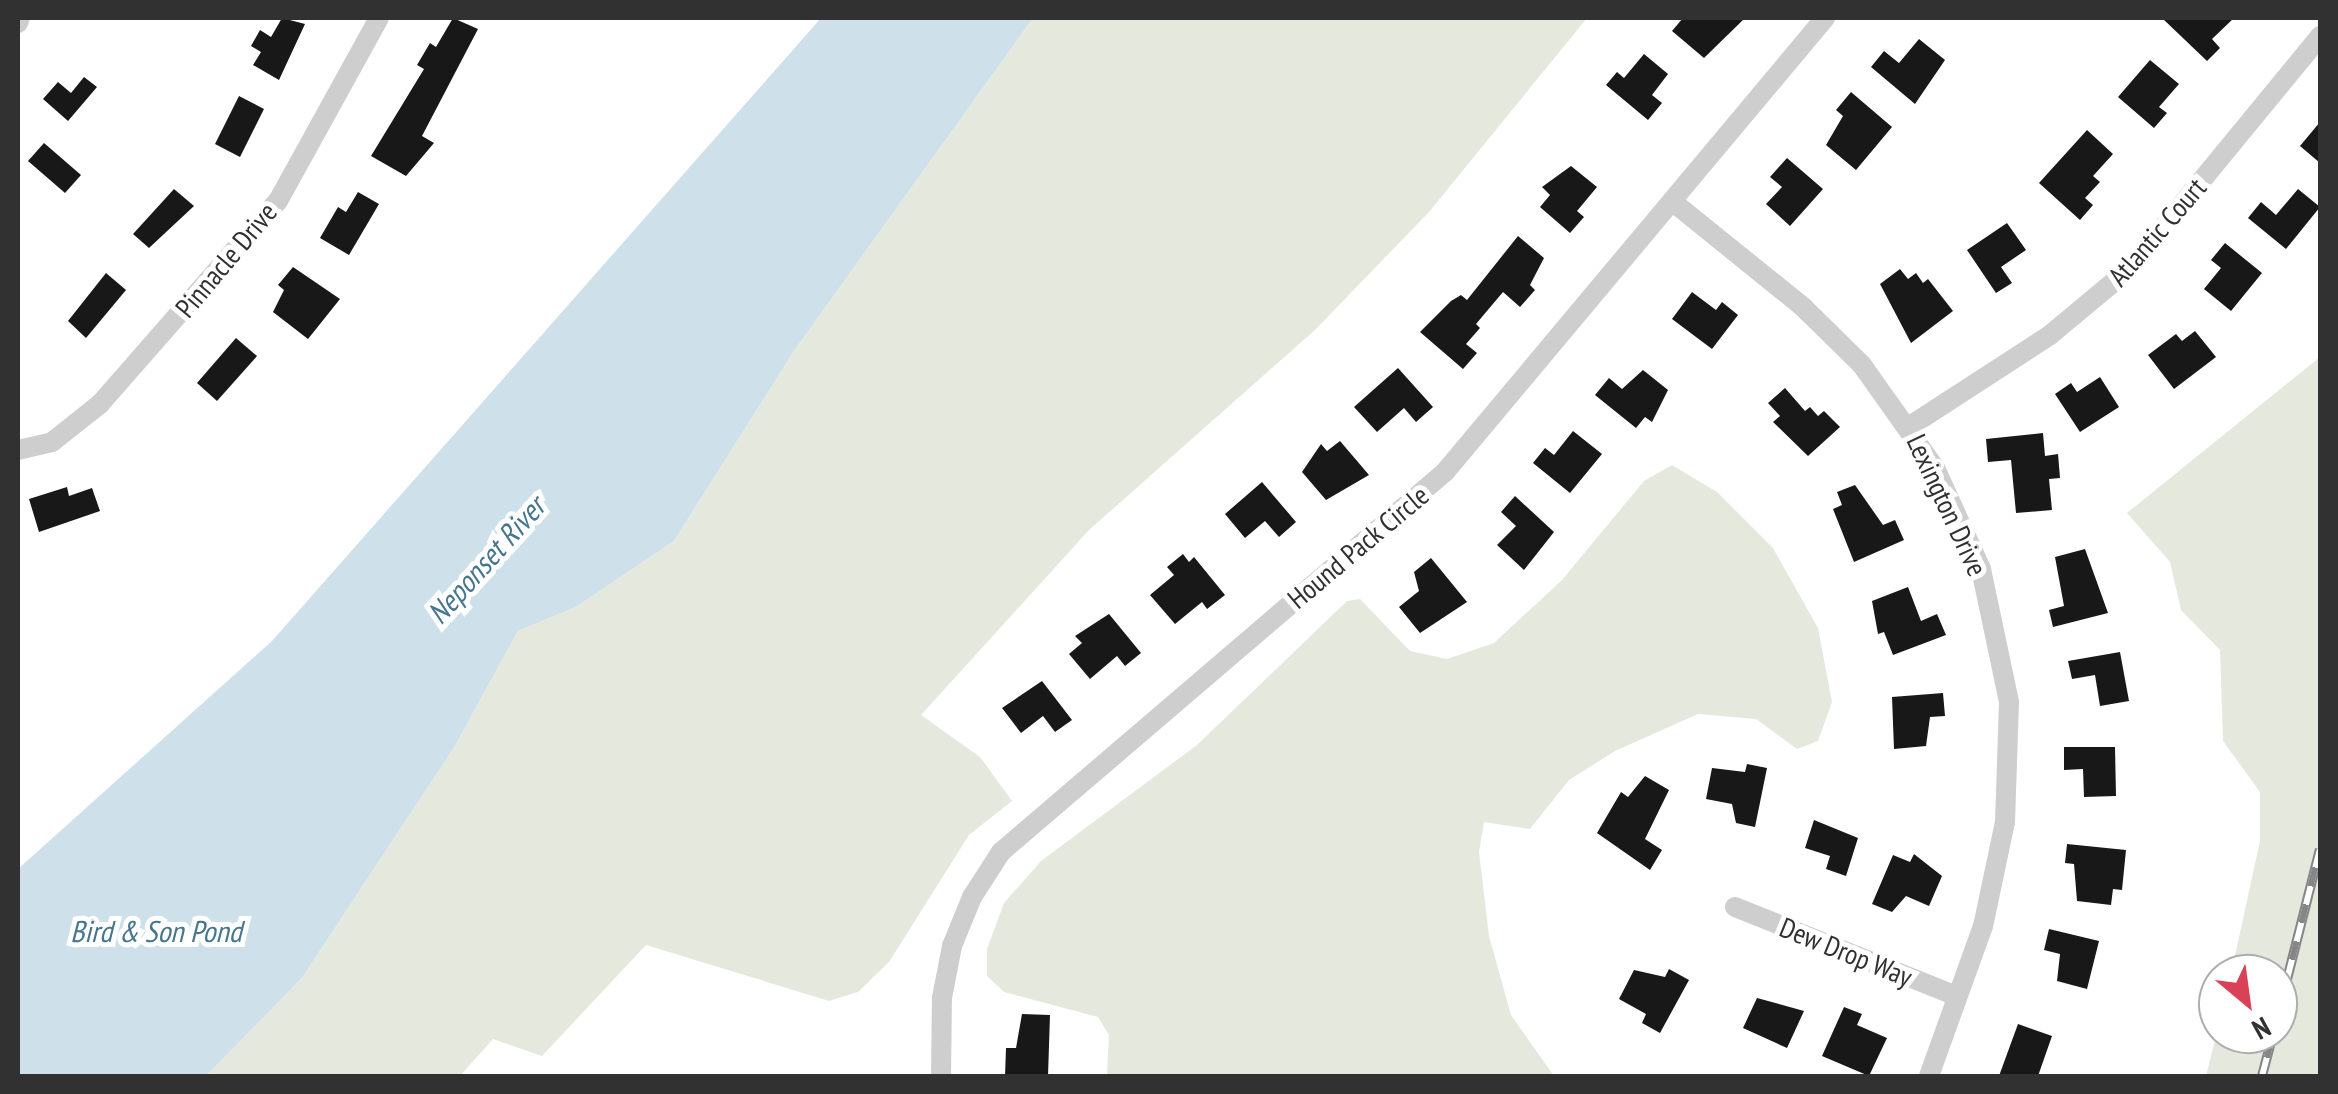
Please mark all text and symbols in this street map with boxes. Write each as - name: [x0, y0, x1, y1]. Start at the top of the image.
- street label: Atlantic Court: [2101, 171, 2213, 293]
- street label: Pinnacle Drive: [168, 196, 284, 324]
- street label: Lexington Drive: [1900, 429, 1994, 581]
- street label: Hound Pack Circle: [1281, 478, 1435, 616]
- water label: Neponset River: [420, 489, 552, 631]
- street label: Dew Drop Way: [1774, 910, 1918, 994]
- water label: Bird & Son Pond: [70, 913, 242, 949]
- north arrow: [2198, 954, 2298, 1054]
- text: N: [2246, 1009, 2277, 1049]

